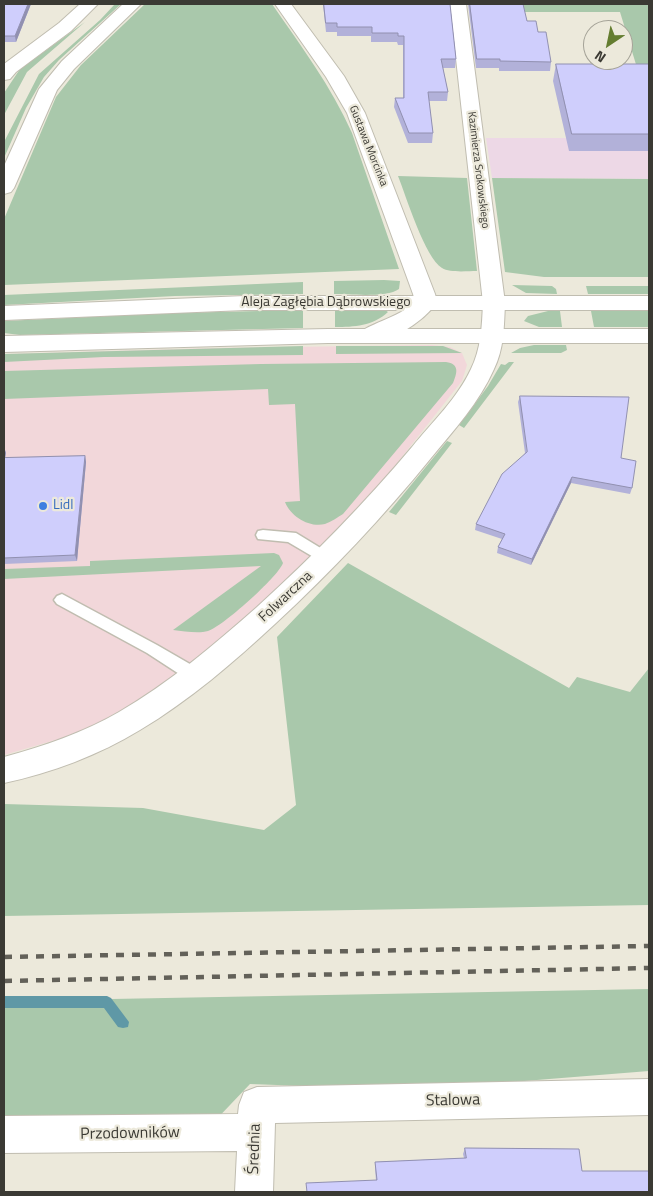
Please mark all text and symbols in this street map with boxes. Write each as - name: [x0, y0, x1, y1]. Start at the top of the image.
- north arrow: [583, 20, 633, 70]
- text: N: [590, 46, 610, 68]
- street label: Gustawa Morcinka: [346, 104, 390, 188]
- street label: Kazimierza Srokowskiego: [464, 111, 492, 229]
- street label: Aleja Zagłębia Dąbrowskiego: [241, 295, 411, 311]
- place label: Lidl: [53, 498, 73, 514]
- marker: Lidl: [37, 500, 49, 512]
- street label: Folwarczna: [256, 568, 316, 626]
- street label: Stalowa: [426, 1091, 480, 1111]
- street label: Średnia: [245, 1123, 265, 1175]
- street label: Przodowników: [80, 1124, 180, 1144]

